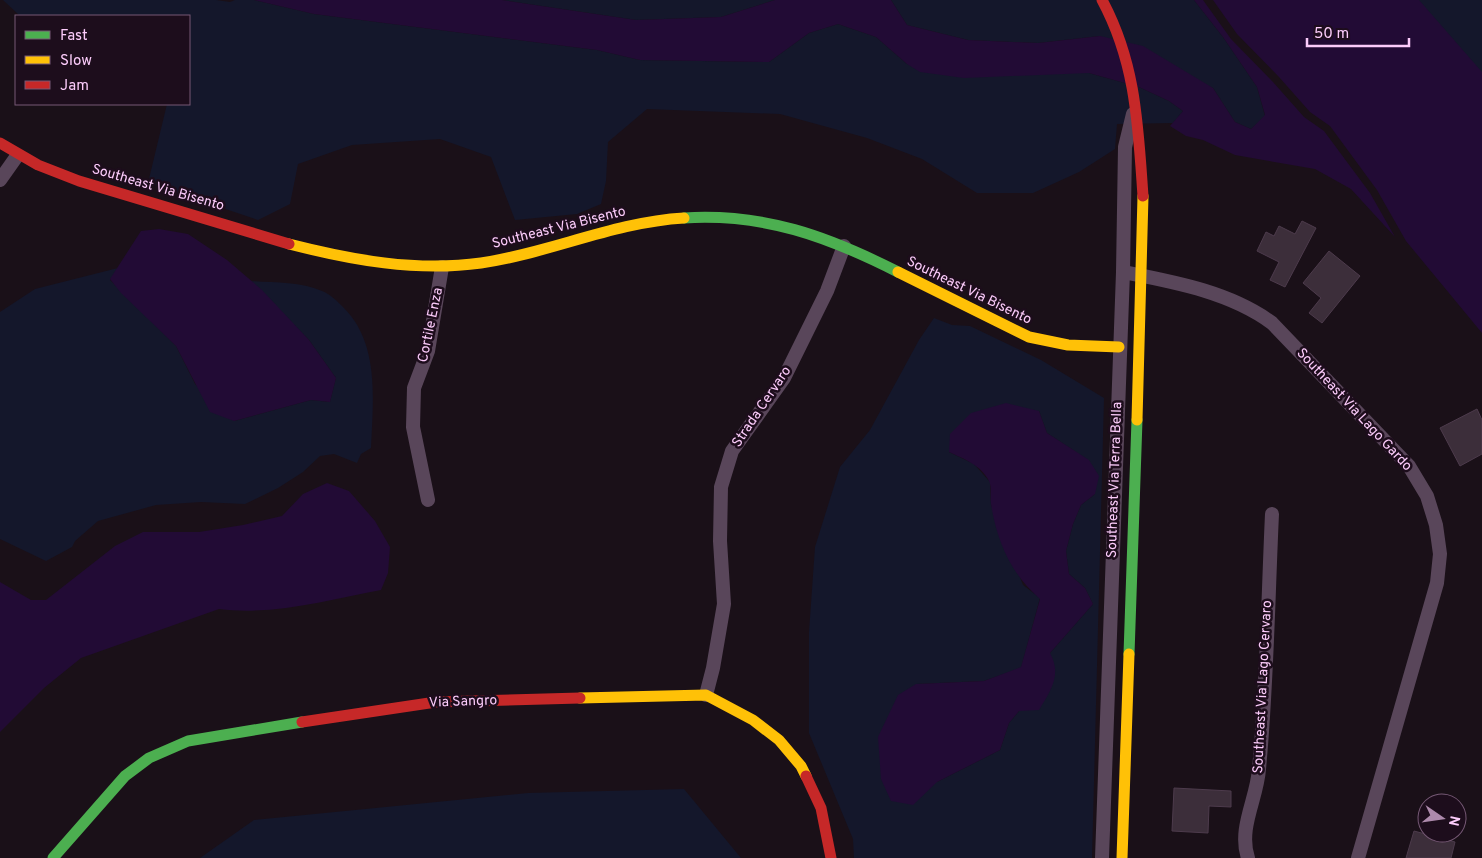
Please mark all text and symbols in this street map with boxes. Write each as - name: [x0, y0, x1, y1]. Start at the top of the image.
- legend: [15, 15, 190, 105]
- scale bar: [1307, 15, 1410, 47]
- text: 50 m: [1314, 25, 1349, 44]
- text: Fast: [60, 27, 88, 46]
- text: Slow: [60, 52, 92, 71]
- text: Jam: [60, 77, 89, 96]
- street label: Southeast Via Bisento: [90, 161, 226, 215]
- street label: Southeast Via Bisento: [490, 203, 628, 253]
- street label: Southeast Via Bisento: [904, 253, 1034, 329]
- street label: Cortile Enza: [415, 286, 447, 364]
- street label: Southeast Via Lago Gardo: [1293, 345, 1416, 475]
- street label: Strada Cervaro: [729, 363, 795, 451]
- street label: Southeast Via Terra Bella: [1104, 402, 1126, 558]
- street label: Southeast Via Lago Cervaro: [1250, 600, 1276, 774]
- street label: Via Sangro: [429, 692, 498, 712]
- north arrow: [1417, 793, 1467, 843]
- text: N: [1444, 814, 1463, 827]

